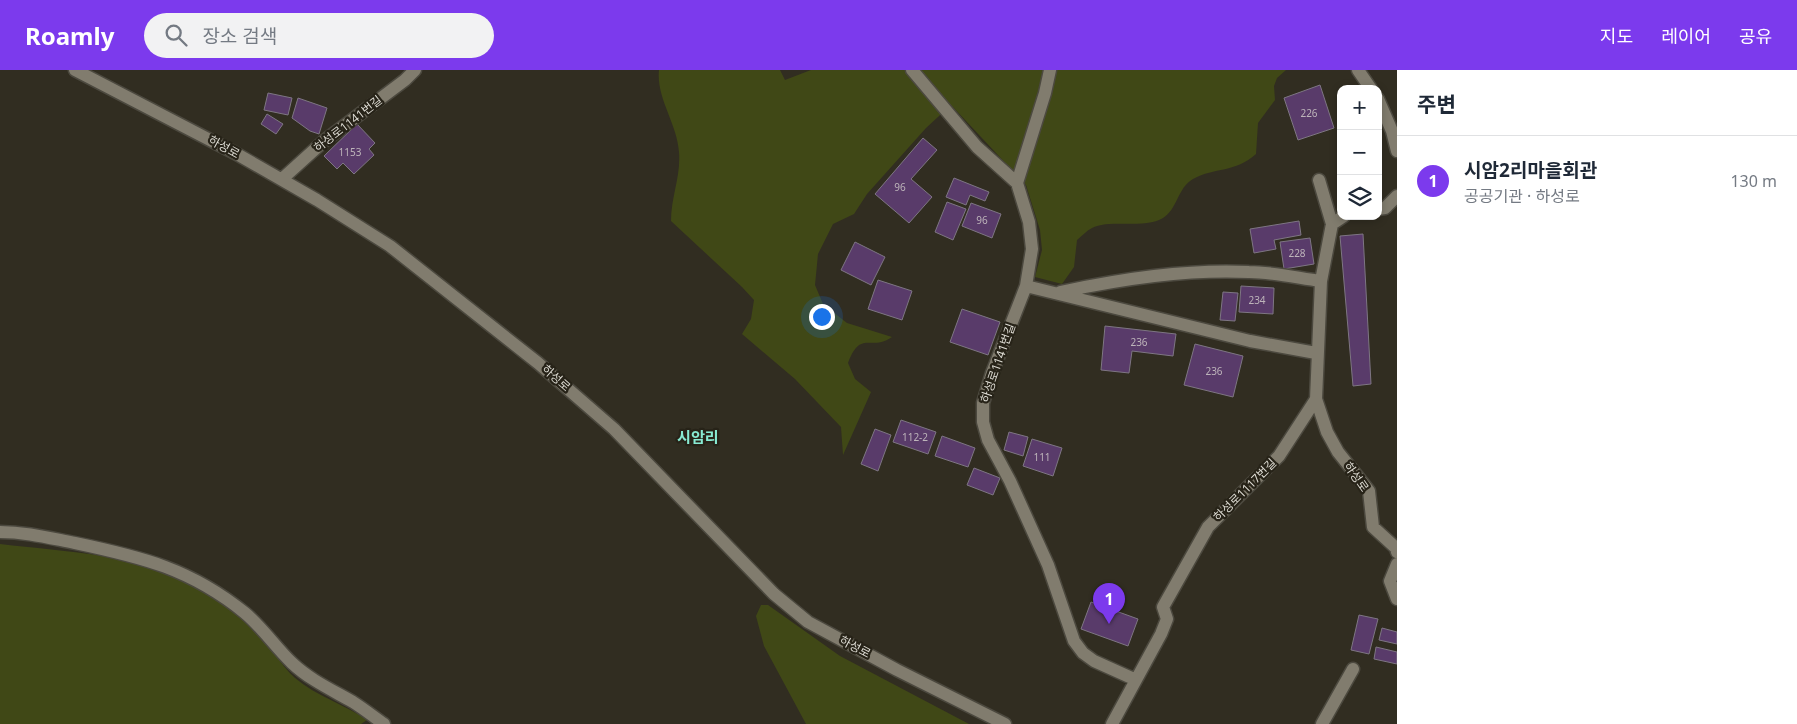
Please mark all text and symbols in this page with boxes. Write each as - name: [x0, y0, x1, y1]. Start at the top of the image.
- search box: [144, 13, 494, 58]
- text: Roamly: [25, 19, 114, 52]
- icon: search: [162, 21, 190, 49]
- text: 장소 검색: [202, 23, 277, 49]
- text: 지도: [1600, 24, 1633, 48]
- text: 레이어: [1661, 24, 1711, 48]
- text: 공유: [1739, 24, 1772, 48]
- map controls: [1337, 85, 1382, 220]
- button: +: [1337, 85, 1382, 130]
- text: 주변: [1417, 90, 1456, 118]
- street label: 하성로1141번길: [310, 91, 385, 156]
- house number: 226: [1300, 106, 1318, 120]
- button: −: [1337, 130, 1382, 175]
- street label: 하성로: [206, 131, 243, 162]
- house number: 1153: [339, 145, 362, 159]
- text: 시암2리마을회관: [1464, 157, 1597, 183]
- text: 1: [1428, 170, 1438, 192]
- text: 130 m: [1730, 170, 1777, 192]
- button: layers: [1337, 175, 1382, 220]
- house number: 96: [894, 180, 906, 194]
- text: 공공기관 · 하성로: [1464, 185, 1580, 207]
- house number: 96: [976, 213, 988, 227]
- house number: 228: [1288, 246, 1306, 260]
- house number: 234: [1248, 293, 1266, 307]
- your location: [809, 304, 835, 330]
- street label: 하성로1141번길: [976, 321, 1019, 405]
- house number: 236: [1130, 335, 1148, 349]
- street label: 하성로: [538, 360, 574, 395]
- house number: 236: [1205, 364, 1223, 378]
- district label: 시암리: [677, 427, 719, 447]
- house number: 112-2: [902, 430, 928, 444]
- house number: 111: [1033, 450, 1051, 464]
- street label: 하성로1117번길: [1209, 454, 1280, 525]
- street label: 하성로: [1340, 458, 1373, 495]
- pin: 1: [1093, 583, 1125, 624]
- street label: 하성로: [837, 631, 874, 662]

